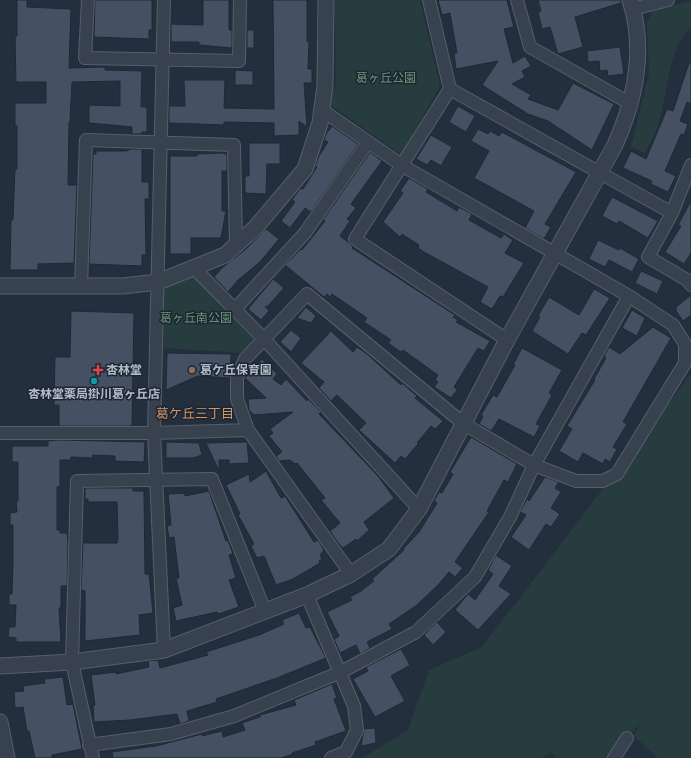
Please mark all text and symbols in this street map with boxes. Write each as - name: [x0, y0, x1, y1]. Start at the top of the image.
- park label: 葛ヶ丘公園: [356, 70, 416, 84]
- park label: 葛ヶ丘南公園: [160, 310, 232, 324]
- place label: 杏林堂: [106, 362, 142, 376]
- place label: 葛ケ丘保育園: [200, 362, 272, 376]
- marker: 杏林堂: [93, 365, 103, 375]
- marker: 葛ケ丘保育園: [187, 365, 197, 375]
- marker: 杏林堂薬局掛川葛ヶ丘店: [89, 376, 99, 386]
- place label: 杏林堂薬局掛川葛ヶ丘店: [28, 386, 160, 400]
- district label: 葛ケ丘三丁目: [156, 405, 234, 421]

